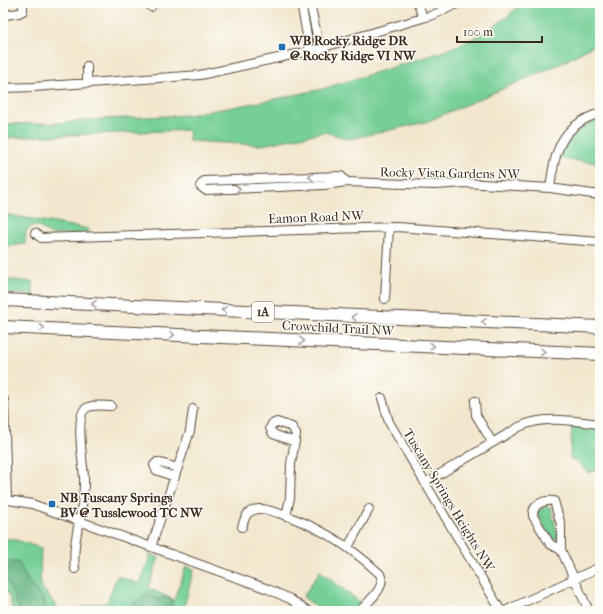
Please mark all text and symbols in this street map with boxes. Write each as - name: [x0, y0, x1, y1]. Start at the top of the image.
- scale bar: [457, 18, 542, 44]
- text: 100 m: [463, 25, 493, 39]
- place label: WB Rocky Ridge DR @ Rocky Ridge VI NW: [289, 33, 417, 64]
- marker: WB Rocky Ridge DR @ Rocky Ridge VI NW: [277, 42, 287, 52]
- street label: Rocky Vista Gardens NW: [380, 164, 522, 182]
- one-way arrow: [308, 173, 314, 181]
- one-way arrow: [235, 185, 241, 193]
- street label: Eamon Road NW: [268, 208, 365, 226]
- one-way arrow: [91, 300, 97, 308]
- road number: 1A: [252, 302, 274, 322]
- one-way arrow: [221, 306, 227, 315]
- one-way arrow: [351, 312, 357, 321]
- street label: Crowchild Trail NW: [281, 318, 396, 338]
- one-way arrow: [481, 318, 487, 327]
- one-way arrow: [39, 324, 45, 332]
- one-way arrow: [169, 330, 175, 339]
- one-way arrow: [299, 336, 305, 345]
- one-way arrow: [429, 342, 435, 351]
- one-way arrow: [540, 347, 546, 356]
- street label: Tuscany Springs Heights NW: [400, 426, 498, 575]
- place label: NB Tuscany Springs BV @ Tusslewood TC NW: [60, 490, 204, 520]
- marker: NB Tuscany Springs BV @ Tusslewood TC NW: [47, 499, 57, 509]

